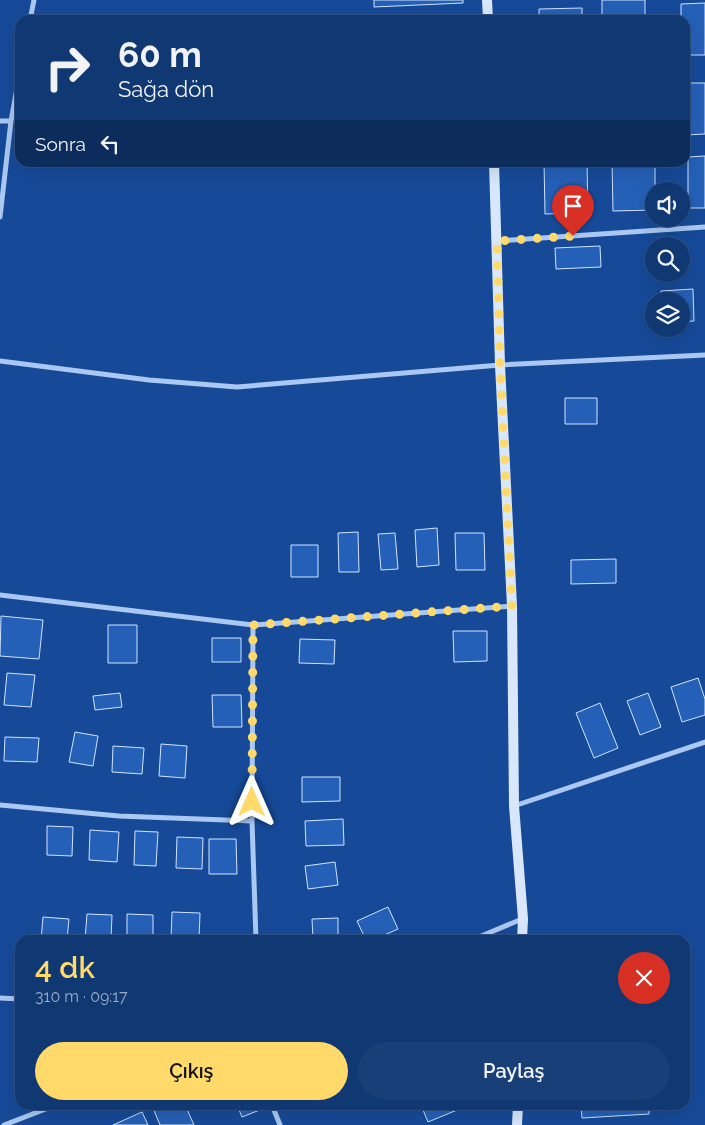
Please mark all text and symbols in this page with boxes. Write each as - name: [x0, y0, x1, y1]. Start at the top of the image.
- text: 60 m: [118, 34, 202, 75]
- icon: right: [35, 35, 100, 100]
- text: Sağa dön: [118, 76, 214, 102]
- icon: left: [96, 130, 124, 158]
- text: Sonra: [35, 133, 86, 155]
- map controls: [645, 182, 690, 337]
- button: sound: [645, 182, 690, 227]
- pin: [552, 185, 594, 236]
- icon: arrive: [559, 192, 587, 220]
- button: search: [645, 237, 690, 282]
- button: layers: [645, 292, 690, 337]
- position arrow: [225, 775, 277, 827]
- text: 4 dk: [35, 950, 95, 985]
- button: close: [618, 952, 670, 1004]
- text: 310 m · 09:17: [35, 987, 128, 1006]
- button: Çıkış: [35, 1042, 348, 1100]
- button: Paylaş: [358, 1042, 670, 1100]

